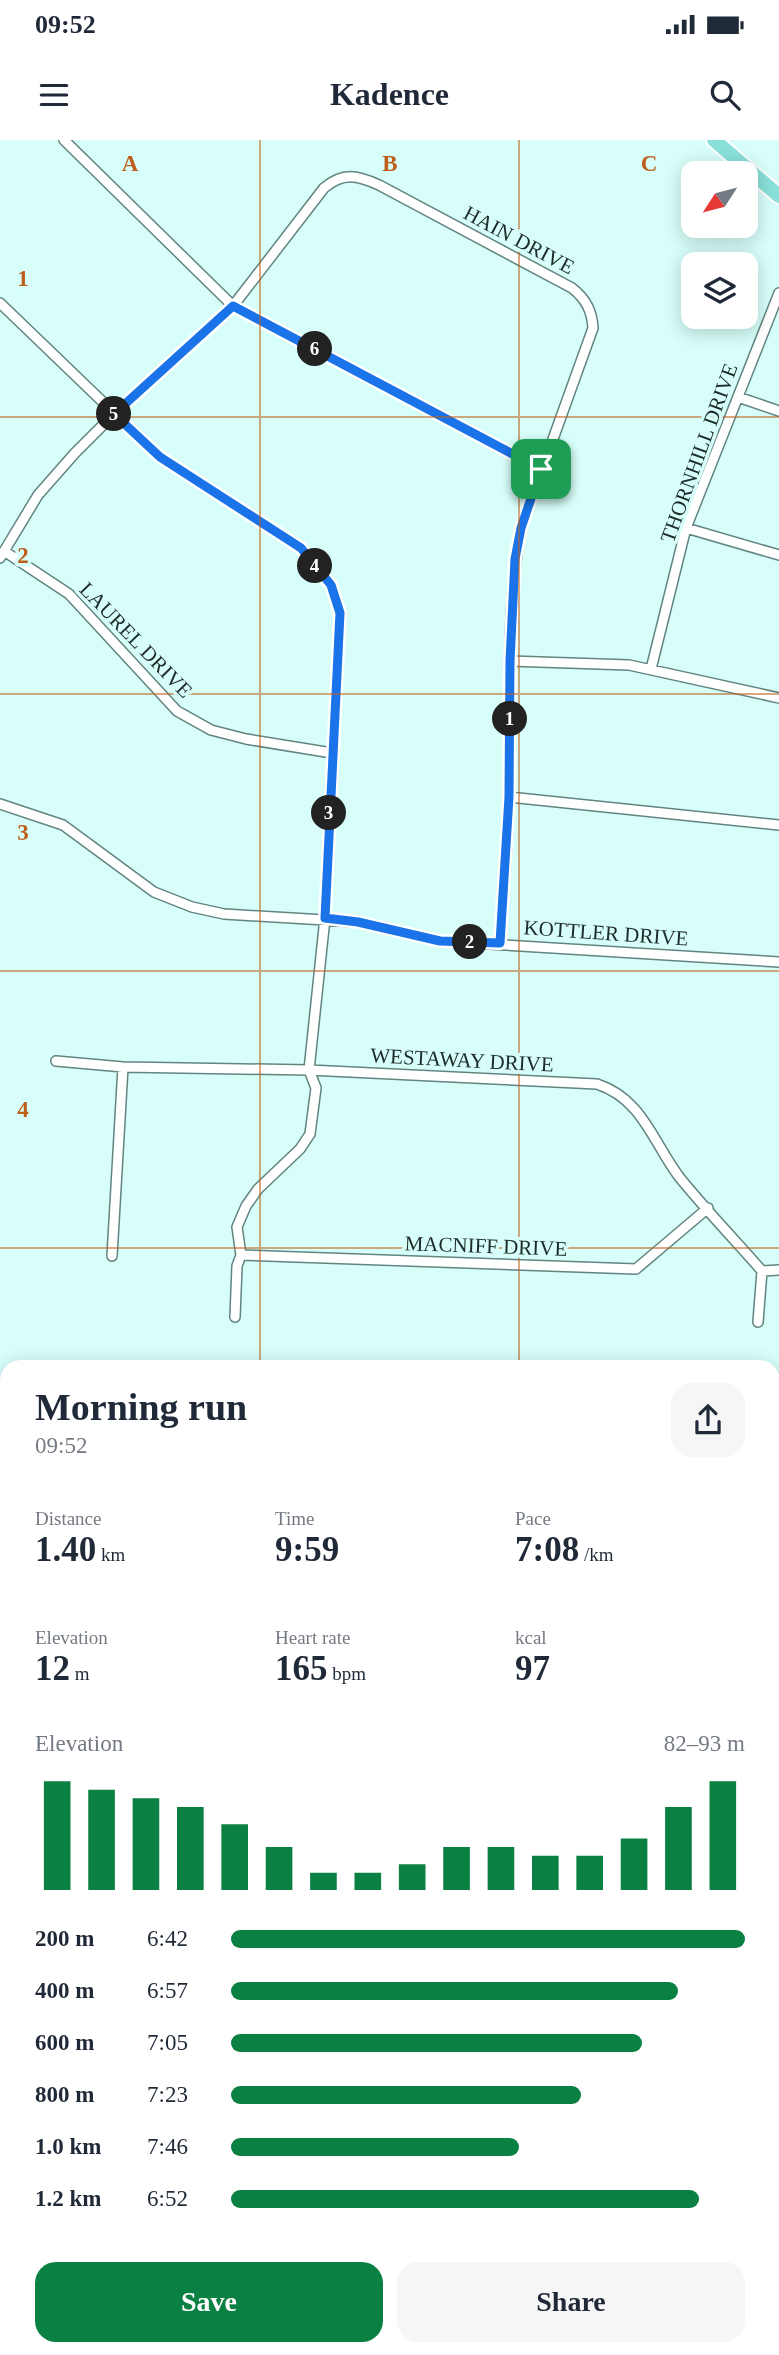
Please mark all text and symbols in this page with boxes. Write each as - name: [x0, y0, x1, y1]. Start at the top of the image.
- text: 09:52: [35, 10, 96, 39]
- icon: menu: [35, 76, 73, 114]
- text: Kadence: [330, 76, 449, 112]
- icon: search: [706, 76, 744, 114]
- text: A: [122, 151, 139, 176]
- text: B: [382, 151, 398, 176]
- text: C: [641, 151, 657, 176]
- north arrow: [681, 161, 758, 238]
- map controls: [681, 161, 758, 329]
- street label: HAIN DRIVE: [460, 201, 578, 279]
- button: layers: [681, 252, 758, 329]
- text: 1: [17, 266, 29, 291]
- pin: 6: [298, 332, 332, 367]
- text: 6: [310, 338, 319, 359]
- street label: THORNHILL DRIVE: [655, 360, 743, 546]
- pin: 5: [96, 396, 132, 432]
- text: 5: [109, 403, 118, 424]
- pin: [511, 439, 571, 499]
- icon: arrive: [522, 450, 560, 488]
- text: 2: [17, 543, 29, 568]
- pin: 4: [298, 548, 332, 584]
- text: 4: [310, 555, 319, 576]
- street label: LAUREL DRIVE: [75, 577, 197, 703]
- pin: 1: [492, 702, 528, 736]
- text: 1: [505, 708, 514, 729]
- pin: 3: [312, 796, 346, 830]
- text: 3: [324, 802, 333, 823]
- text: 3: [17, 820, 29, 845]
- street label: KOTTLER DRIVE: [523, 915, 689, 951]
- pin: 2: [452, 924, 488, 960]
- text: 2: [465, 931, 474, 952]
- street label: WESTAWAY DRIVE: [370, 1043, 554, 1077]
- text: 4: [17, 1097, 29, 1122]
- street label: MACNIFF DRIVE: [404, 1231, 568, 1261]
- button: share: [671, 1383, 745, 1457]
- text: Morning run: [35, 1386, 247, 1428]
- text: 09:52: [35, 1433, 87, 1458]
- text: Distance: [35, 1508, 101, 1529]
- text: Time: [275, 1508, 314, 1529]
- text: Pace: [515, 1508, 551, 1529]
- text: 1.40: [35, 1530, 96, 1569]
- text: 9:59: [275, 1530, 339, 1569]
- text: 7:08: [515, 1530, 579, 1569]
- text: km: [96, 1544, 125, 1565]
- text: /km: [579, 1544, 613, 1565]
- text: Elevation: [35, 1627, 108, 1648]
- text: Heart rate: [275, 1627, 350, 1648]
- text: kcal: [515, 1627, 547, 1648]
- text: 12: [35, 1649, 70, 1688]
- text: 165: [275, 1649, 328, 1688]
- text: 97: [515, 1649, 550, 1688]
- text: m: [70, 1663, 90, 1684]
- text: bpm: [328, 1663, 366, 1684]
- text: Elevation: [35, 1731, 123, 1756]
- text: 82–93 m: [664, 1731, 745, 1756]
- text: 200 m: [35, 1926, 94, 1951]
- text: 6:42: [147, 1926, 188, 1951]
- text: 400 m: [35, 1978, 94, 2003]
- text: 6:57: [147, 1978, 188, 2003]
- text: 600 m: [35, 2030, 94, 2055]
- text: 7:05: [147, 2030, 188, 2055]
- text: 800 m: [35, 2082, 94, 2107]
- text: 7:23: [147, 2082, 188, 2107]
- text: 1.0 km: [35, 2134, 101, 2159]
- text: 7:46: [147, 2134, 188, 2159]
- text: 1.2 km: [35, 2186, 101, 2211]
- text: 6:52: [147, 2186, 188, 2211]
- button: Save: [35, 2262, 383, 2342]
- button: Share: [397, 2262, 745, 2342]

